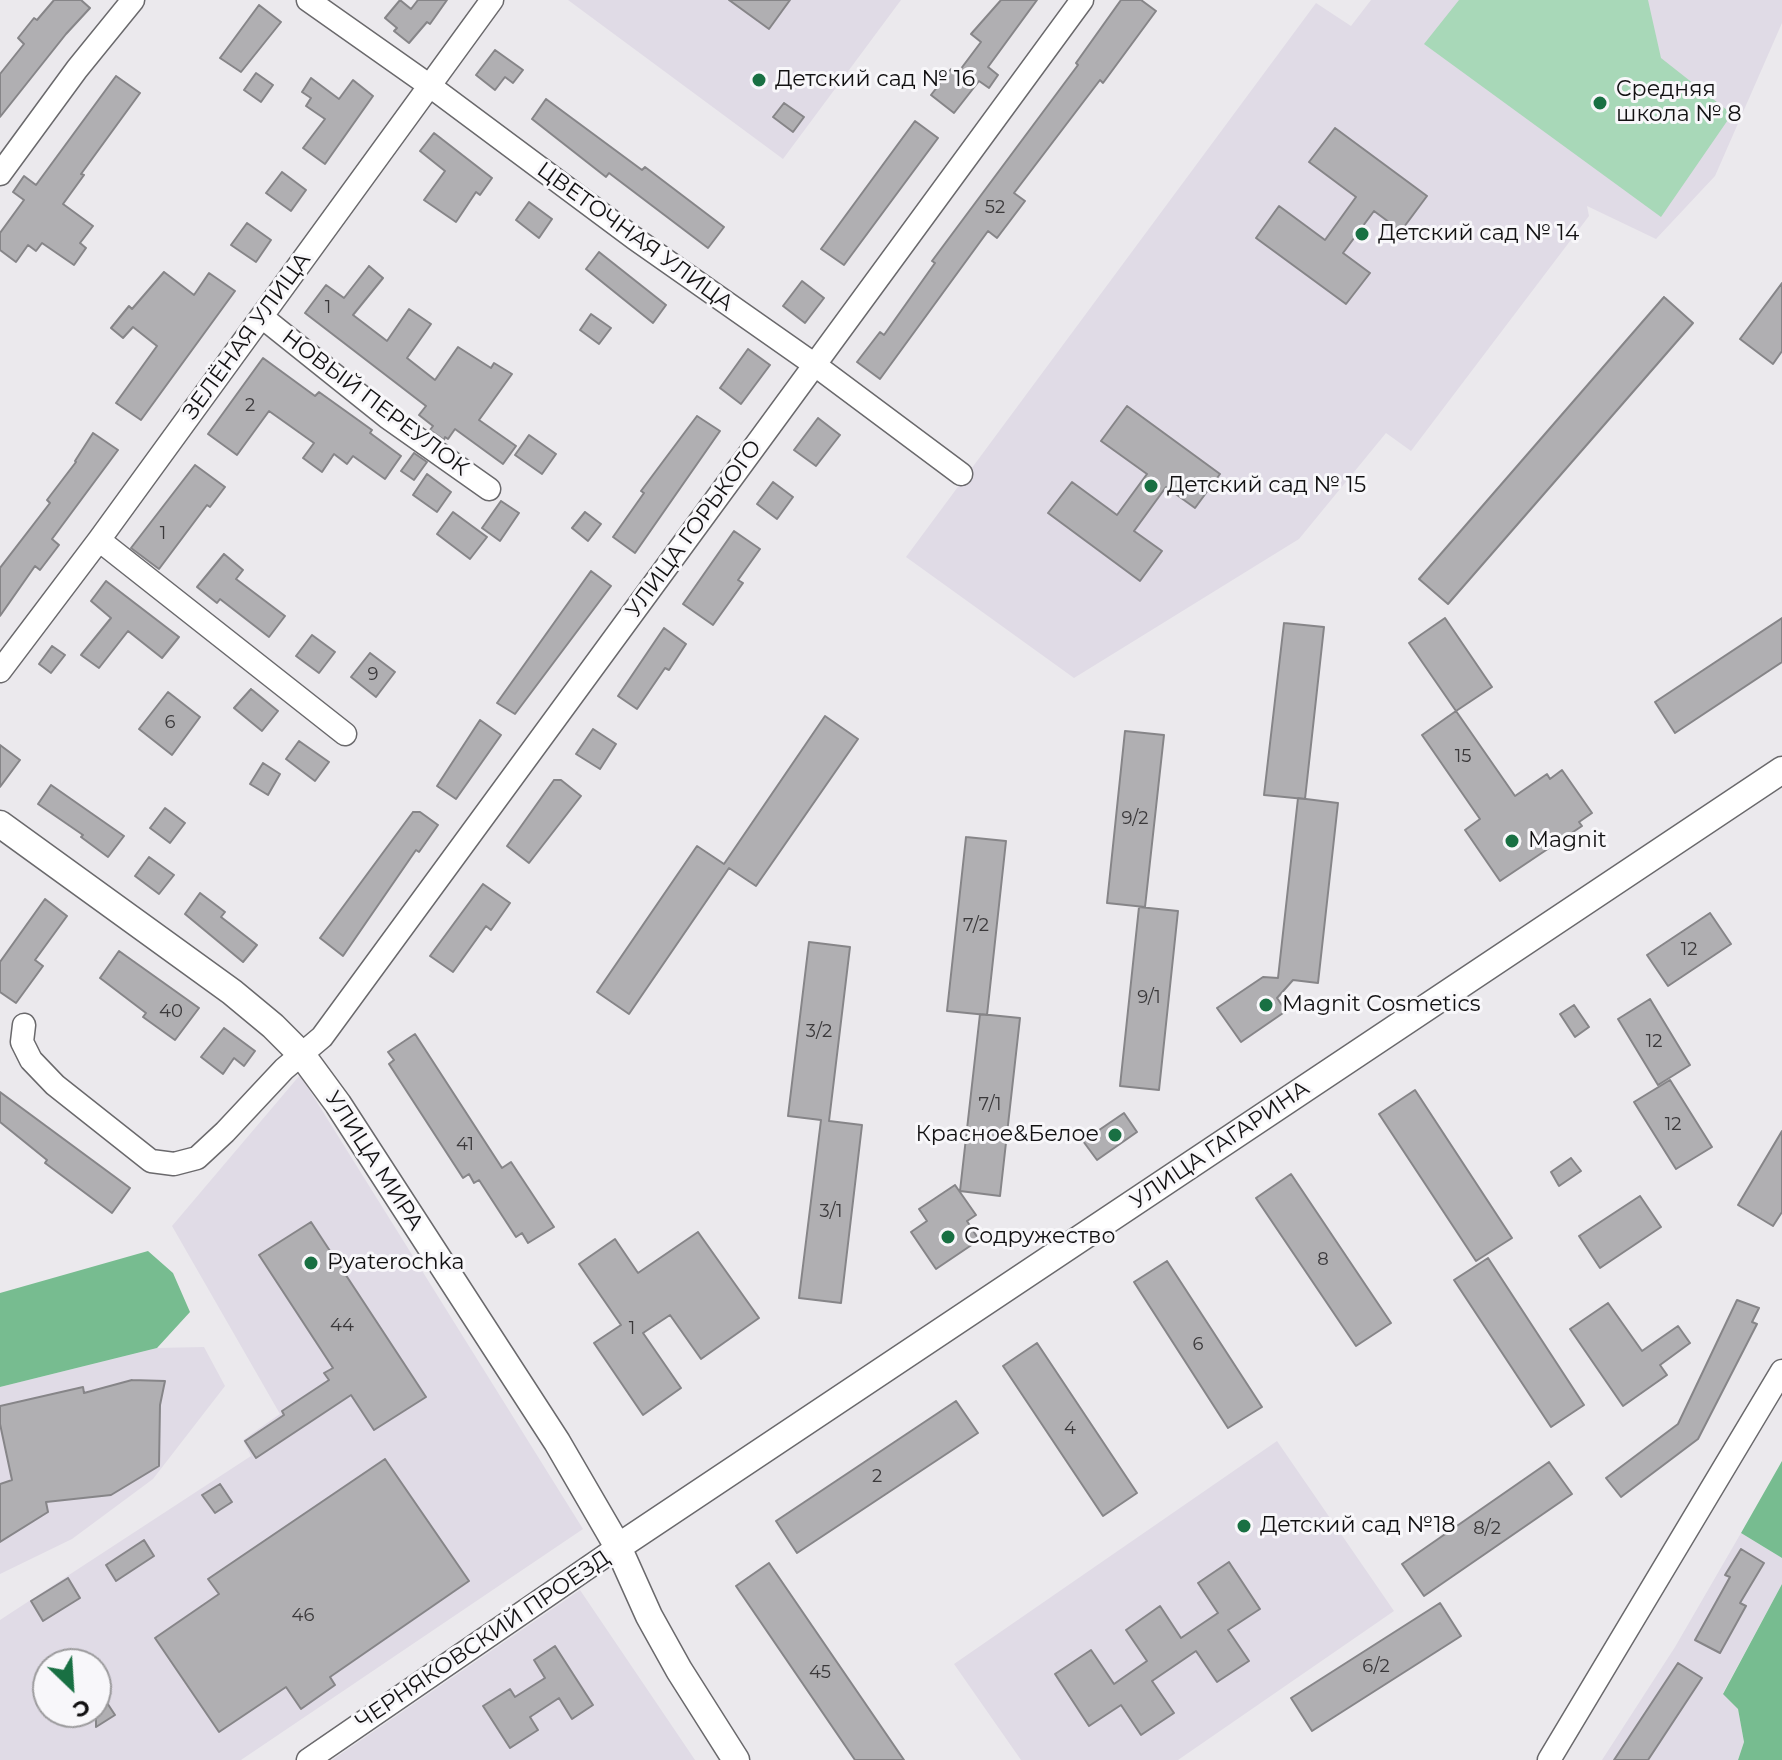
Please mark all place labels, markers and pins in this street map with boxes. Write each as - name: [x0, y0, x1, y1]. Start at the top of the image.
- place label: Детский сад № 16: [775, 67, 975, 93]
- marker: Детский сад № 16: [750, 71, 768, 89]
- place label: Cредняя школа № 8: [1616, 77, 1741, 128]
- marker: Cредняя школа № 8: [1591, 94, 1609, 112]
- place label: Детский сад № 14: [1378, 221, 1579, 247]
- marker: Детский сад № 14: [1353, 225, 1371, 243]
- place label: Детский сад № 15: [1167, 473, 1366, 499]
- marker: Детский сад № 15: [1142, 477, 1160, 495]
- place label: Magnit: [1528, 828, 1607, 854]
- marker: Magnit: [1503, 832, 1521, 850]
- place label: Magnit Cosmetics: [1282, 992, 1481, 1018]
- marker: Magnit Cosmetics: [1257, 996, 1275, 1014]
- place label: Красное&Белое: [916, 1122, 1099, 1148]
- marker: Красное&Белое: [1106, 1126, 1124, 1144]
- place label: Содружество: [964, 1224, 1115, 1250]
- marker: Содружество: [939, 1228, 957, 1246]
- place label: Pyaterochka: [327, 1250, 464, 1276]
- marker: Pyaterochka: [302, 1254, 320, 1272]
- place label: Детский сад №18: [1260, 1513, 1456, 1539]
- marker: Детский сад №18: [1235, 1517, 1253, 1535]

